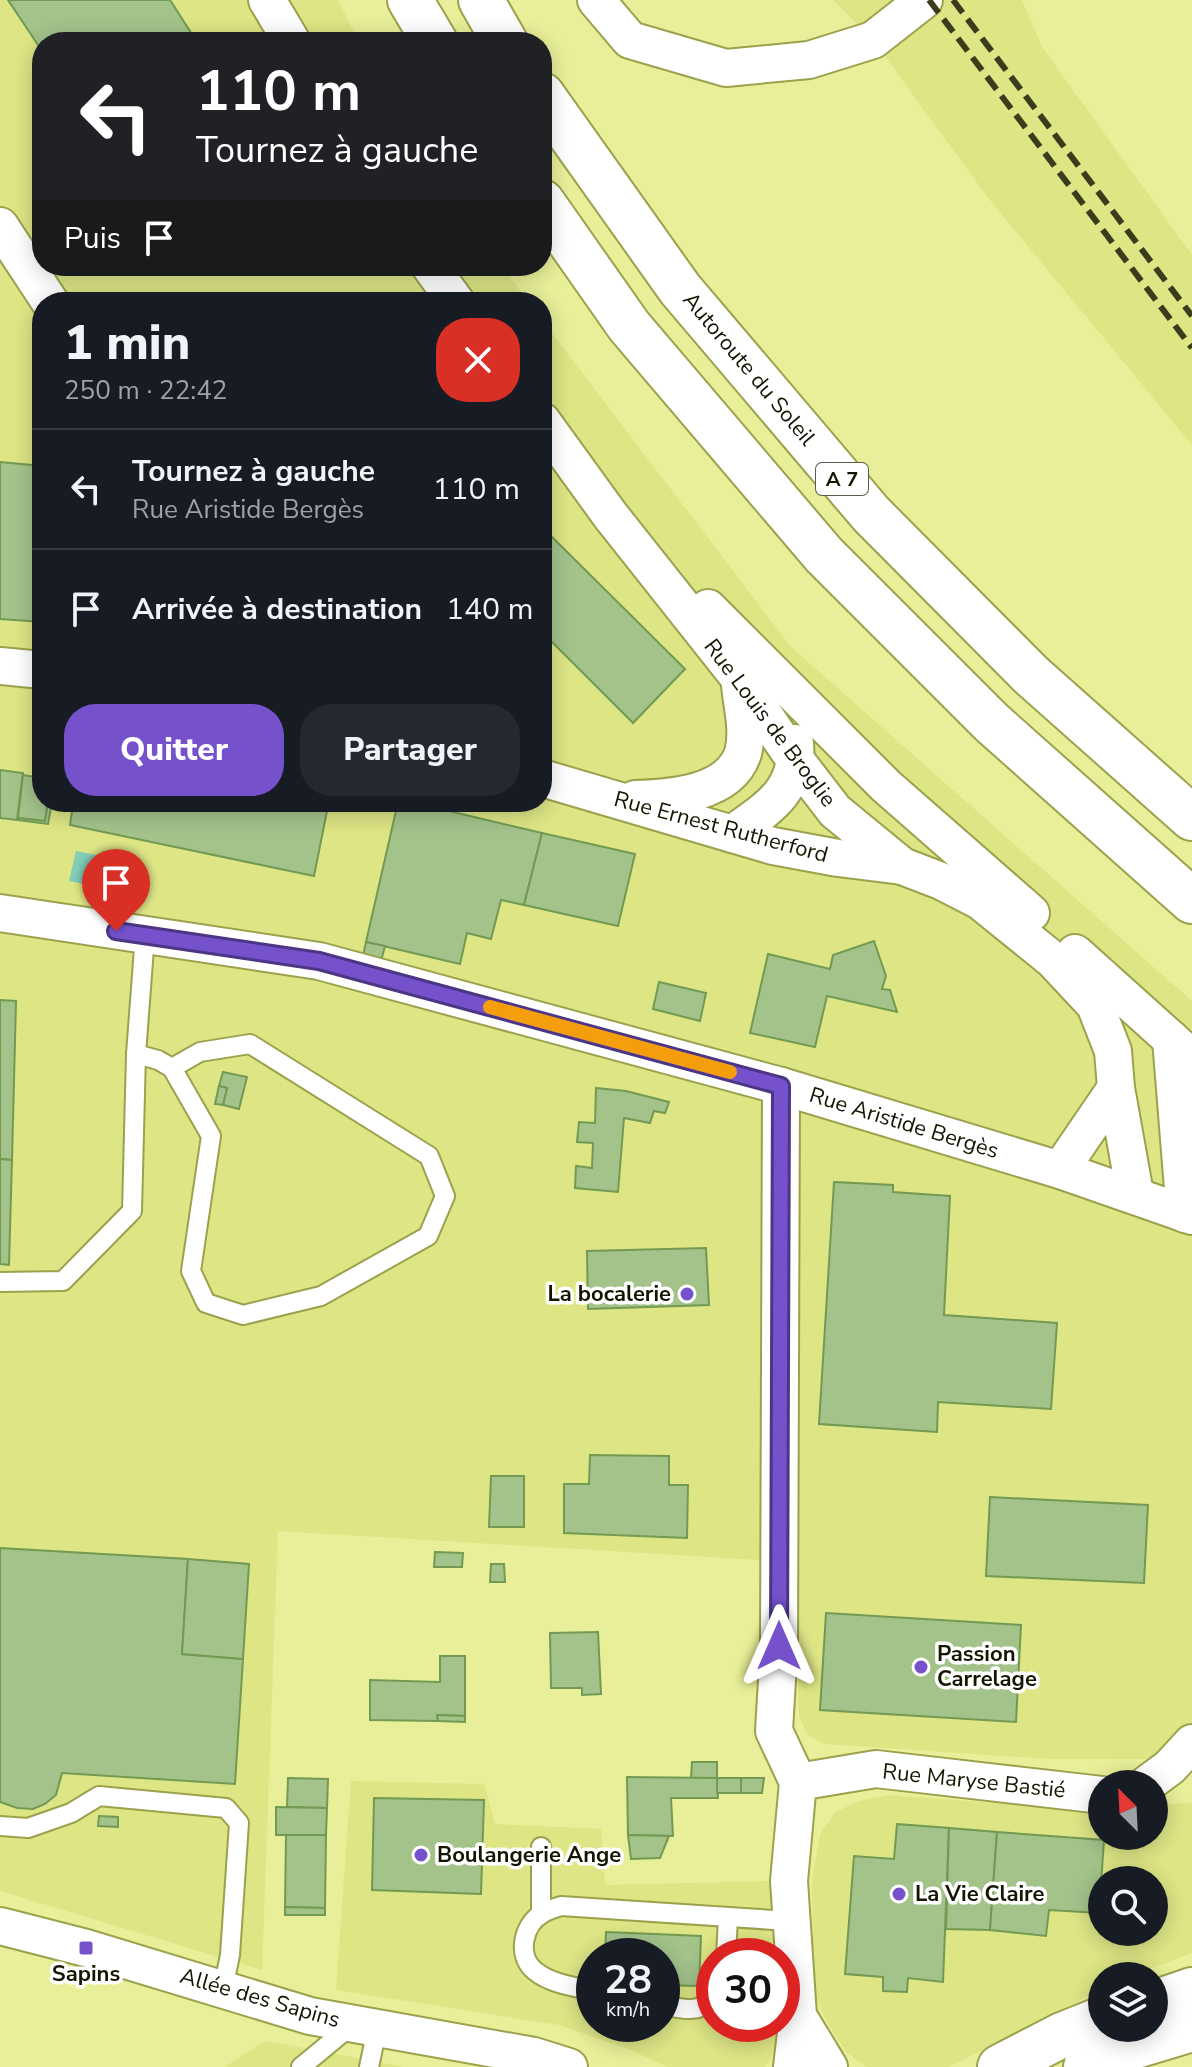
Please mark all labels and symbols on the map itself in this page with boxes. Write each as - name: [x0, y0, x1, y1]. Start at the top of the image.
- street label: Autoroute du Soleil: [676, 286, 822, 452]
- road number: A 7: [816, 463, 868, 495]
- street label: Rue Louis de Broglie: [697, 633, 843, 813]
- street label: Rue Ernest Rutherford: [611, 784, 831, 870]
- pin: [82, 849, 150, 931]
- street label: Rue Aristide Bergès: [806, 1080, 1002, 1166]
- place label: La bocalerie: [547, 1279, 671, 1309]
- marker: La bocalerie: [678, 1285, 696, 1303]
- position arrow: [737, 1604, 821, 1688]
- place label: Passion Carrelage: [937, 1639, 1037, 1694]
- marker: Passion Carrelage: [912, 1658, 930, 1676]
- street label: Rue Maryse Bastié: [881, 1756, 1067, 1806]
- north arrow: [1088, 1770, 1168, 1850]
- place label: Boulangerie Ange: [437, 1840, 621, 1870]
- marker: Boulangerie Ange: [412, 1846, 430, 1864]
- place label: La Vie Claire: [915, 1879, 1045, 1909]
- marker: La Vie Claire: [890, 1885, 908, 1903]
- speed limit sign: 30: [696, 1938, 800, 2042]
- marker: Sapins: [77, 1939, 95, 1957]
- place label: Sapins: [52, 1959, 120, 1989]
- street label: Allée des Sapins: [177, 1961, 343, 2035]

